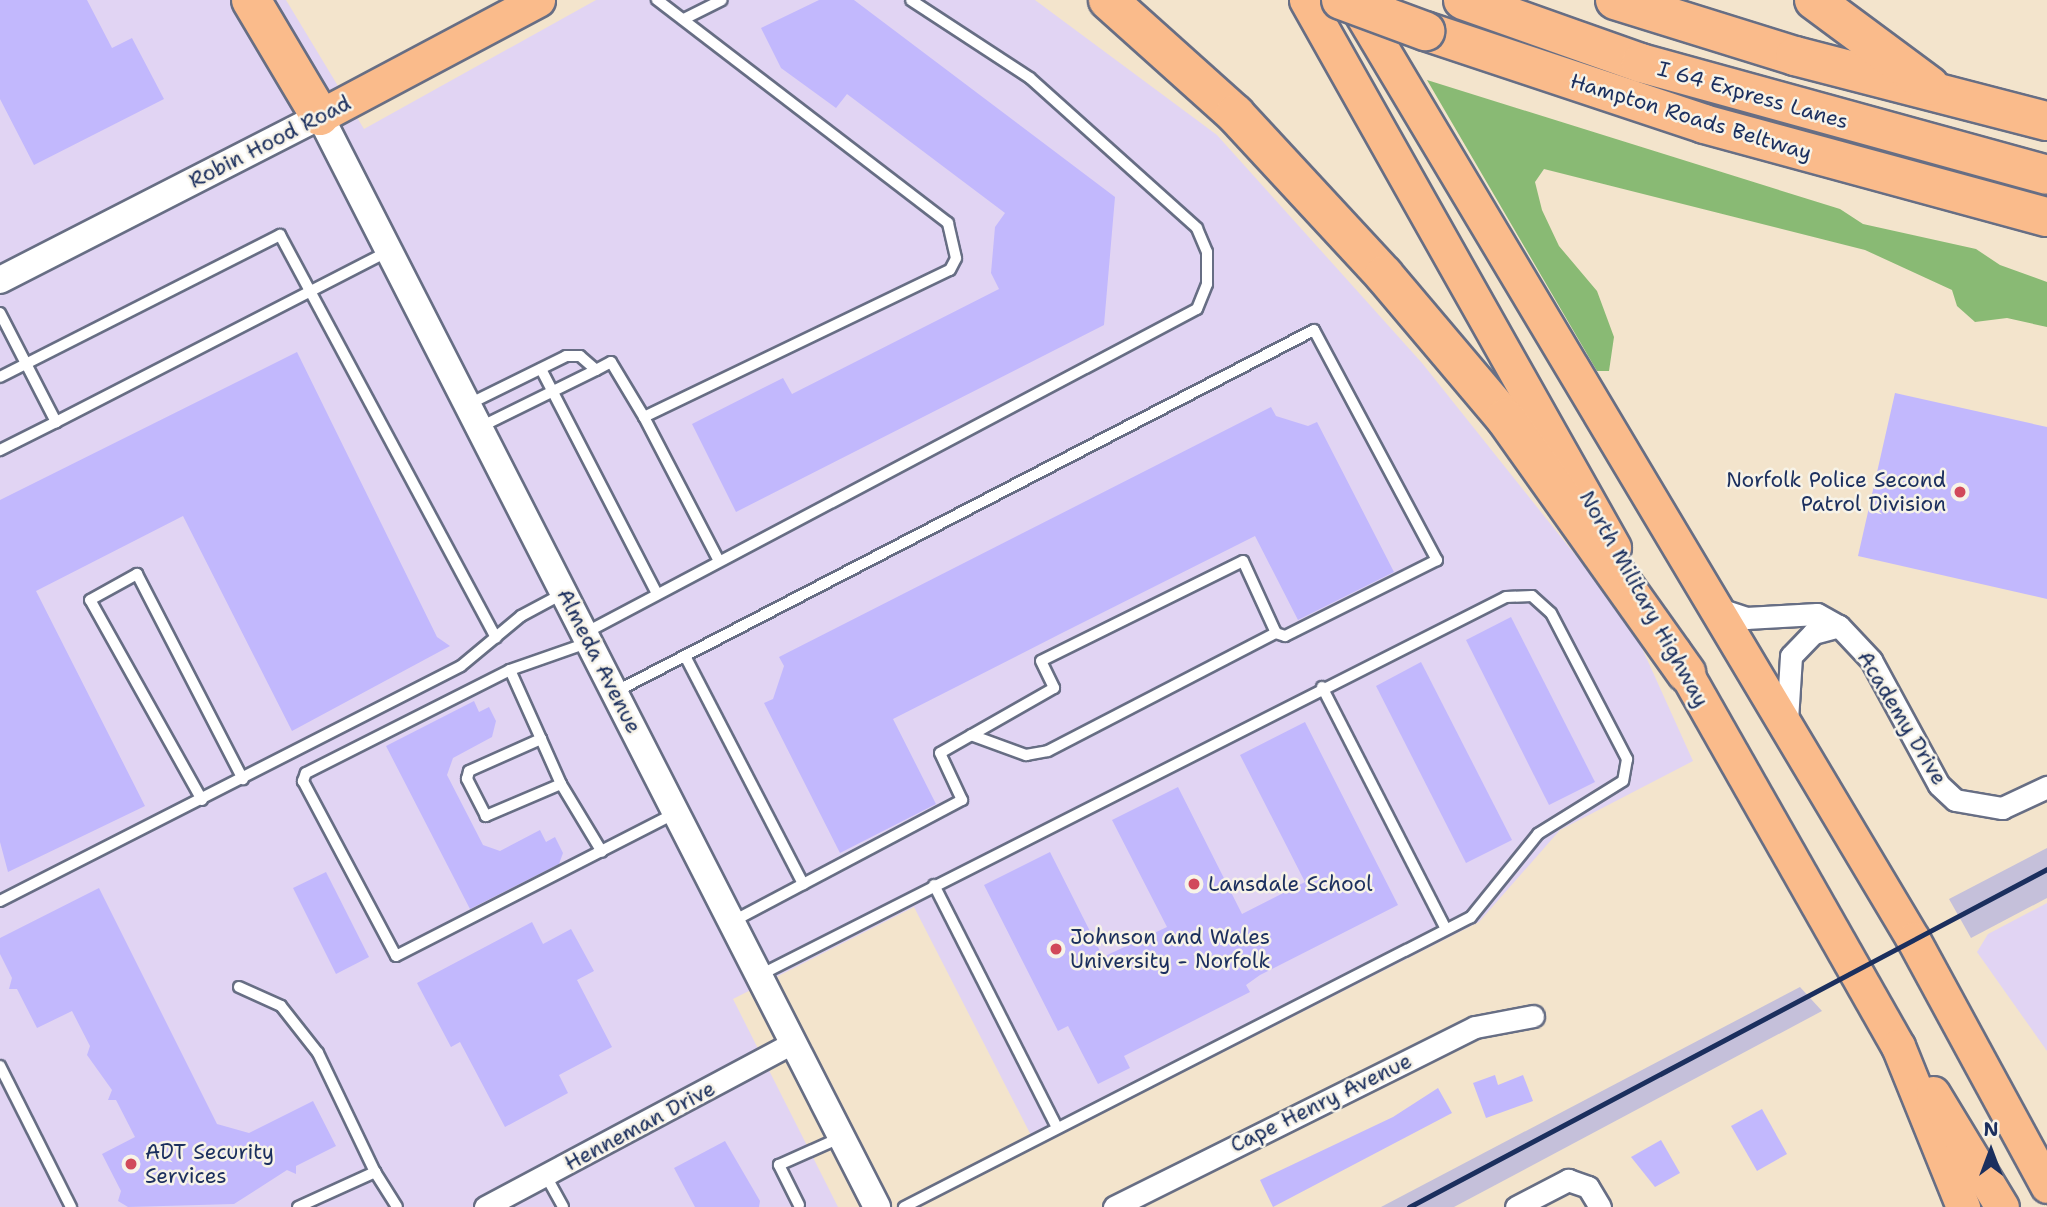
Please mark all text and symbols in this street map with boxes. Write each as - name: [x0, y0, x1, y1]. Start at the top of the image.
- street label: I 64 Express Lanes: [1655, 56, 1851, 134]
- street label: Hampton Roads Beltway: [1567, 68, 1815, 166]
- street label: Robin Hood Road: [185, 90, 355, 194]
- place label: Norfolk Police Second Patrol Division: [1726, 467, 1946, 517]
- marker: Norfolk Police Second Patrol Division: [1952, 484, 1968, 500]
- street label: North Military Highway: [1574, 486, 1714, 712]
- street label: Almeda Avenue: [552, 585, 646, 737]
- street label: Academy Drive: [1852, 646, 1952, 790]
- place label: Lansdale School: [1208, 871, 1373, 897]
- marker: Lansdale School: [1186, 876, 1202, 892]
- place label: Johnson and Wales University - Norfolk: [1070, 924, 1270, 974]
- marker: Johnson and Wales University - Norfolk: [1048, 941, 1064, 957]
- street label: Cape Henry Avenue: [1226, 1048, 1416, 1158]
- street label: Henneman Drive: [560, 1076, 720, 1176]
- north arrow: [1956, 1116, 2026, 1186]
- text: N: [1983, 1117, 1999, 1142]
- place label: ADT Security Services: [145, 1139, 274, 1189]
- marker: ADT Security Services: [123, 1156, 139, 1172]

